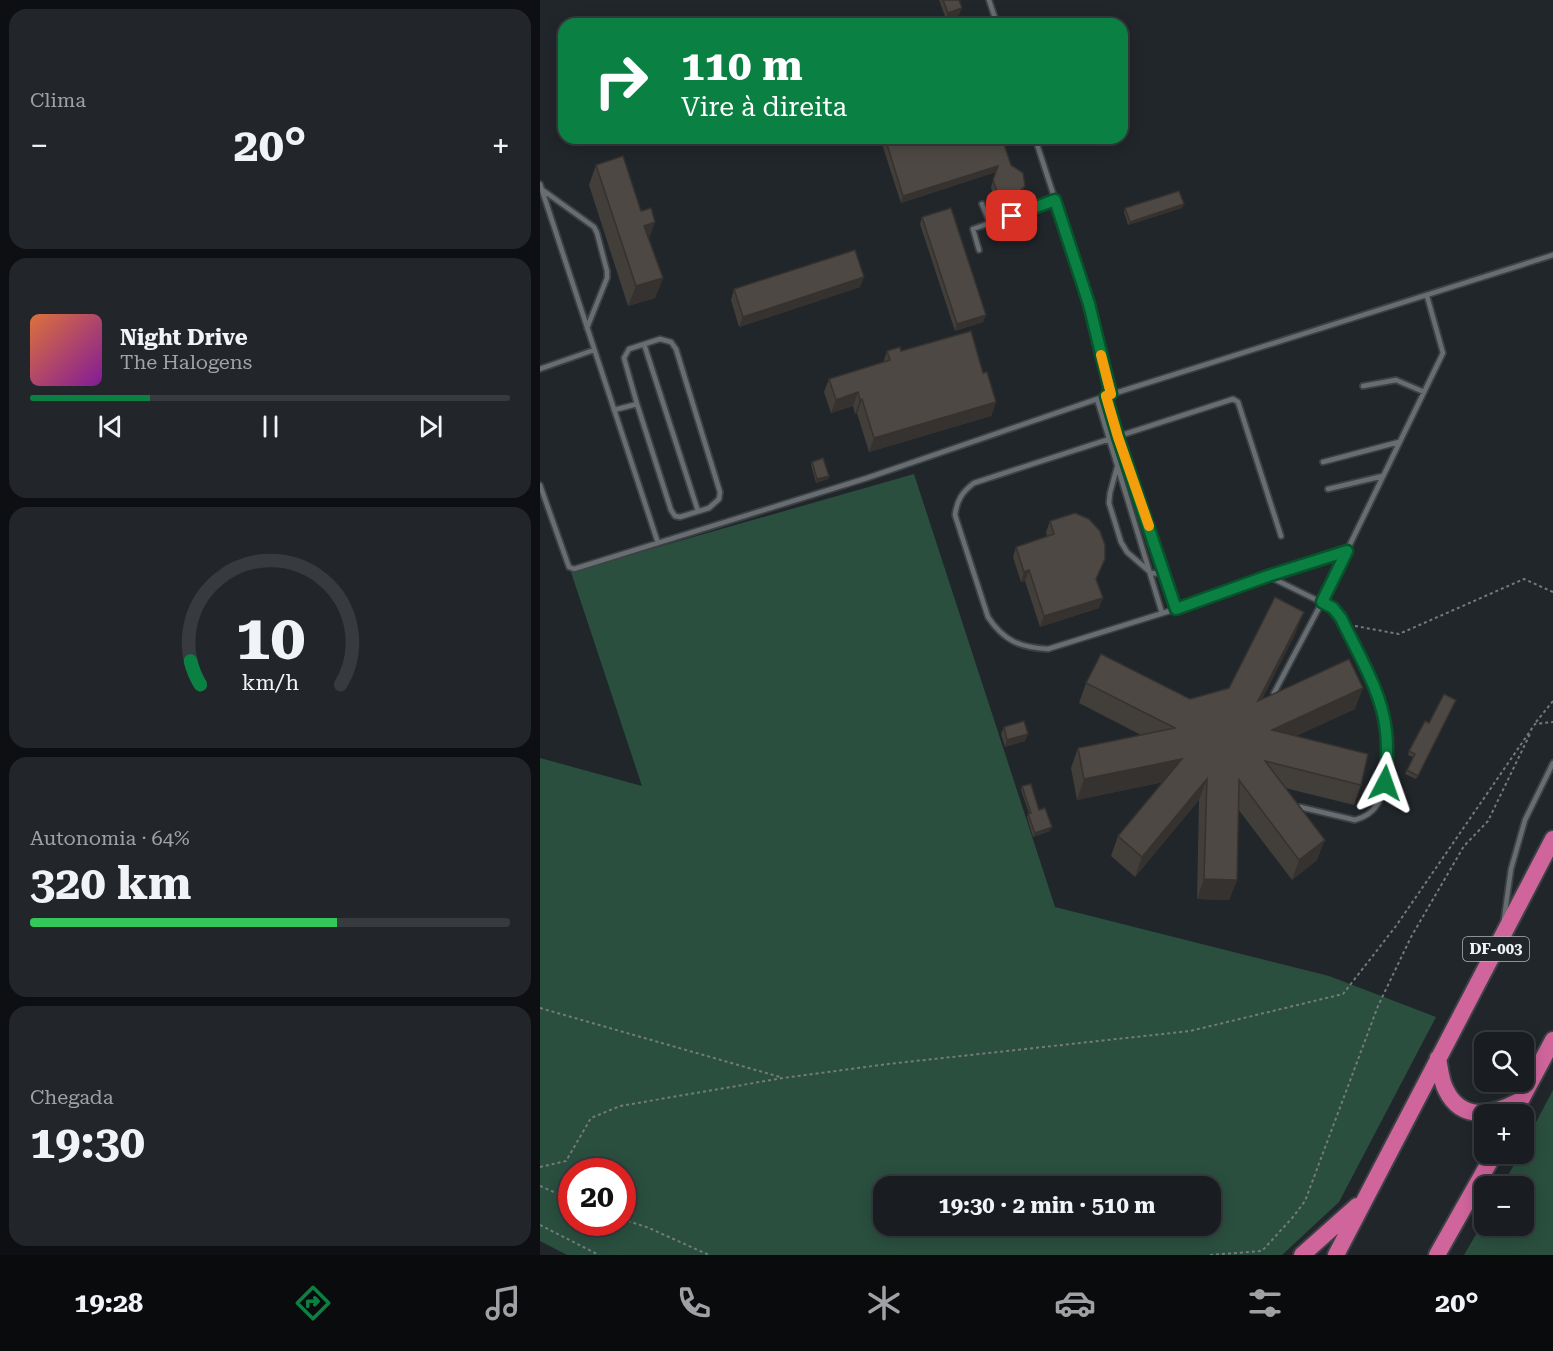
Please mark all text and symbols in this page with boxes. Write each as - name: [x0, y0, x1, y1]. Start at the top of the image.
- text: 110 m: [681, 41, 803, 90]
- icon: right: [582, 42, 660, 120]
- text: Clima: [30, 88, 86, 112]
- text: Vire à direita: [681, 91, 847, 123]
- text: 20°: [234, 119, 306, 172]
- text: −: [30, 126, 48, 165]
- text: +: [492, 126, 510, 165]
- pin: [986, 190, 1037, 241]
- icon: arrive: [995, 199, 1028, 232]
- text: Night Drive: [120, 325, 248, 350]
- text: The Halogens: [120, 350, 252, 374]
- icon: previous: [94, 410, 127, 443]
- icon: pause: [254, 410, 287, 443]
- icon: next: [414, 410, 447, 443]
- text: 10: [235, 601, 305, 674]
- text: km/h: [241, 670, 299, 695]
- position arrow: [1353, 751, 1417, 815]
- text: Autonomia · 64%: [30, 826, 190, 850]
- text: 320 km: [30, 857, 191, 910]
- road number: DF-003: [1463, 937, 1529, 961]
- map controls: [1474, 1032, 1534, 1236]
- button: search: [1474, 1032, 1534, 1092]
- text: Chegada: [30, 1085, 114, 1109]
- button: +: [1474, 1104, 1534, 1164]
- text: 19:30: [30, 1116, 145, 1169]
- speed limit sign: 20: [558, 1158, 636, 1236]
- button: −: [1474, 1176, 1534, 1236]
- text: 19:30 · 2 min · 510 m: [938, 1193, 1156, 1218]
- icon: directions: [292, 1282, 334, 1324]
- icon: music: [482, 1282, 524, 1324]
- icon: phone: [673, 1282, 715, 1324]
- icon: climate: [863, 1282, 905, 1324]
- icon: car: [1054, 1282, 1096, 1324]
- icon: filters: [1244, 1282, 1286, 1324]
- text: 19:28: [74, 1287, 143, 1319]
- text: 20°: [1435, 1287, 1479, 1319]

